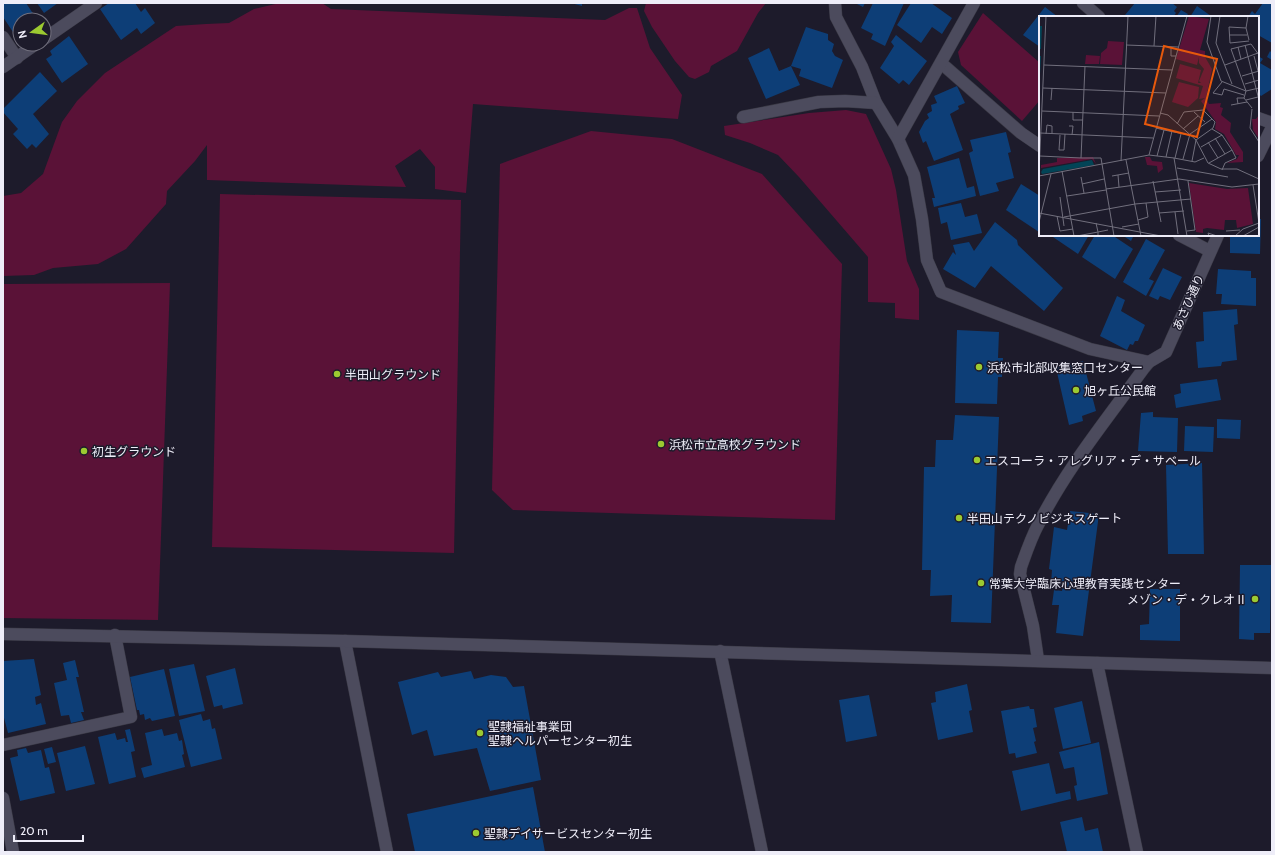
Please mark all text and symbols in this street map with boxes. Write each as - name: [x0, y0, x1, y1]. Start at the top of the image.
- north arrow: [12, 12, 52, 52]
- inset map: [1039, 16, 1259, 236]
- text: N: [15, 29, 30, 40]
- street label: あさひ通り: [1169, 272, 1207, 332]
- place label: 浜松市北部収集窓口センター: [987, 360, 1143, 375]
- marker: 浜松市北部収集窓口センター: [974, 362, 984, 372]
- place label: 半田山グラウンド: [345, 367, 441, 382]
- marker: 半田山グラウンド: [332, 369, 342, 379]
- place label: 旭ヶ丘公民館: [1084, 383, 1156, 398]
- marker: 旭ヶ丘公民館: [1071, 385, 1081, 395]
- place label: 浜松市立高校グラウンド: [669, 437, 801, 452]
- marker: 浜松市立高校グラウンド: [656, 439, 666, 449]
- place label: 初生グラウンド: [92, 444, 176, 459]
- marker: 初生グラウンド: [79, 446, 89, 456]
- place label: エスコーラ・アレグリア・デ・サベール: [985, 453, 1201, 468]
- marker: エスコーラ・アレグリア・デ・サベール: [972, 455, 982, 465]
- place label: 半田山テクノビジネスゲート: [967, 511, 1122, 526]
- marker: 半田山テクノビジネスゲート: [954, 513, 964, 523]
- place label: 常葉大学臨床心理教育実践センター: [989, 576, 1181, 591]
- marker: 常葉大学臨床心理教育実践センター: [976, 578, 986, 588]
- place label: メゾン・デ・クレオⅡ: [1127, 592, 1247, 607]
- marker: メゾン・デ・クレオⅡ: [1250, 594, 1260, 604]
- place label: 聖隷福祉事業団 聖隷ヘルパーセンター初生: [488, 719, 632, 748]
- marker: 聖隷福祉事業団 聖隷ヘルパーセンター初生: [475, 728, 485, 738]
- scale bar: [14, 817, 83, 843]
- text: 20 m: [20, 823, 48, 838]
- place label: 聖隷デイサービスセンター初生: [484, 826, 652, 841]
- marker: 聖隷デイサービスセンター初生: [471, 828, 481, 838]

